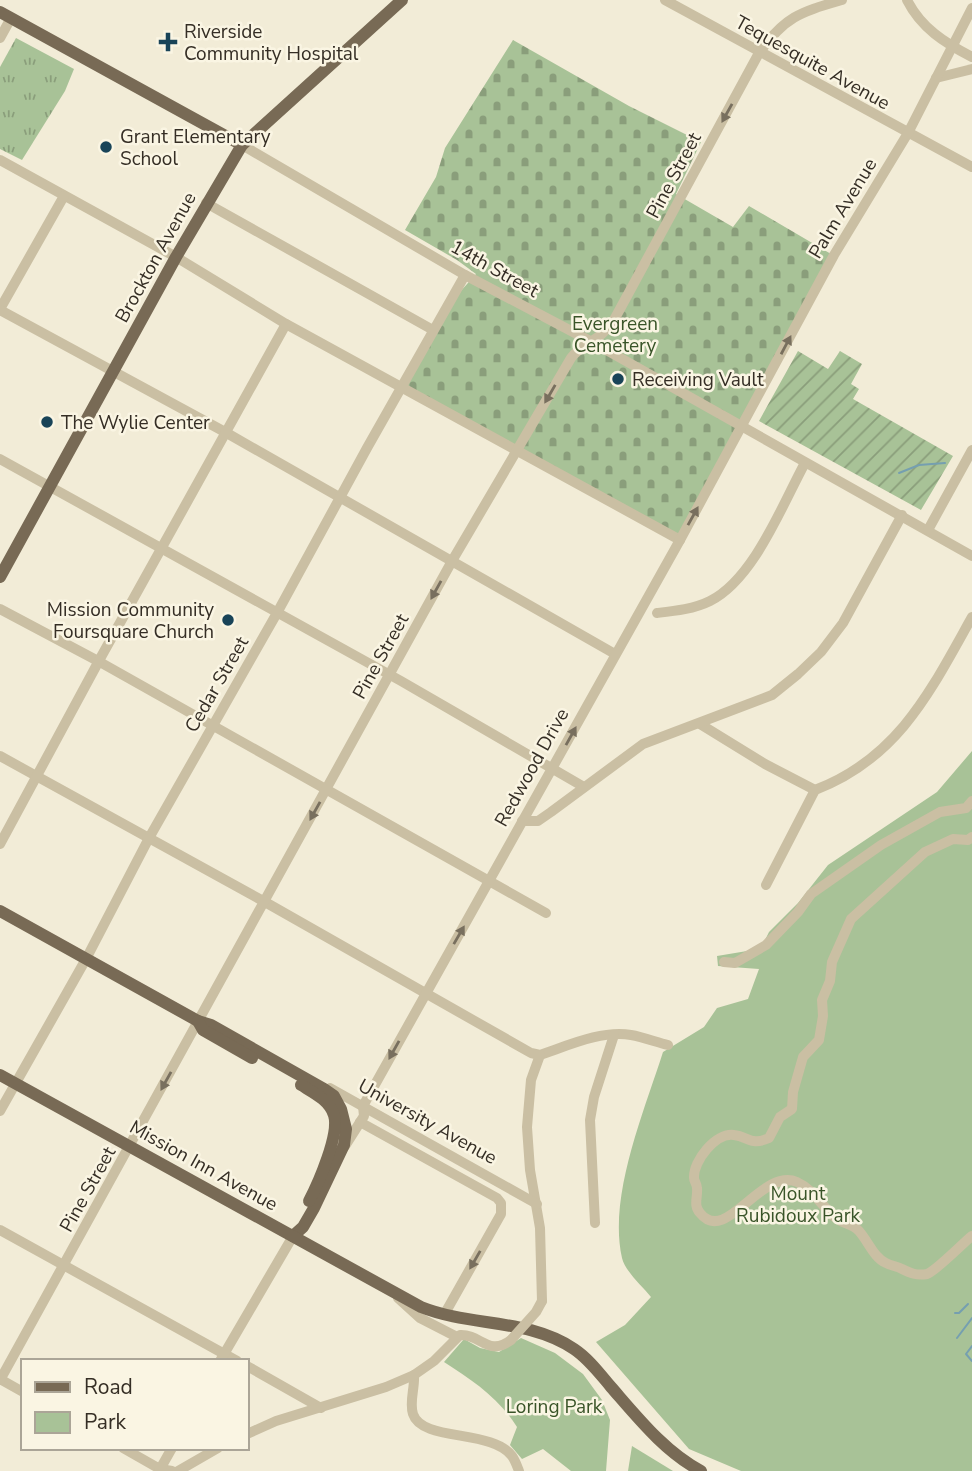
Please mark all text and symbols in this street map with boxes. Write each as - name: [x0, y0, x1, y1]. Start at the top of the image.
- street label: Tequesquite Avenue: [730, 9, 895, 116]
- place label: Riverside Community Hospital: [184, 19, 359, 67]
- marker: Riverside Community Hospital: [158, 32, 178, 52]
- one-way arrow: [721, 103, 733, 122]
- place label: Grant Elementary School: [120, 124, 271, 172]
- street label: Pine Street: [640, 128, 708, 223]
- marker: Grant Elementary School: [98, 139, 114, 155]
- street label: Palm Avenue: [803, 153, 883, 264]
- street label: Brockton Avenue: [109, 188, 203, 327]
- street label: 14th Street: [446, 234, 544, 304]
- park label: Evergreen Cemetery: [572, 311, 658, 359]
- one-way arrow: [780, 335, 792, 355]
- place label: Receiving Vault: [632, 367, 764, 393]
- marker: Receiving Vault: [610, 371, 626, 387]
- one-way arrow: [544, 384, 556, 403]
- place label: The Wylie Center: [61, 410, 210, 436]
- marker: The Wylie Center: [39, 414, 55, 430]
- one-way arrow: [687, 506, 699, 526]
- one-way arrow: [430, 580, 442, 600]
- place label: Mission Community Foursquare Church: [47, 597, 214, 645]
- street label: Pine Street: [347, 609, 415, 704]
- marker: Mission Community Foursquare Church: [220, 612, 236, 628]
- street label: Cedar Street: [179, 631, 255, 737]
- street label: Redwood Drive: [489, 704, 575, 831]
- one-way arrow: [565, 726, 577, 746]
- one-way arrow: [309, 801, 321, 821]
- one-way arrow: [453, 925, 465, 944]
- one-way arrow: [388, 1040, 400, 1059]
- one-way arrow: [160, 1072, 172, 1091]
- street label: University Avenue: [353, 1073, 502, 1171]
- street label: Mission Inn Avenue: [125, 1114, 282, 1217]
- street label: Pine Street: [54, 1142, 122, 1237]
- park label: Mount Rubidoux Park: [736, 1181, 860, 1229]
- one-way arrow: [470, 1250, 482, 1270]
- legend: [21, 1359, 248, 1450]
- text: Road: [84, 1373, 133, 1401]
- park label: Loring Park: [506, 1394, 603, 1420]
- text: Park: [84, 1408, 126, 1436]

